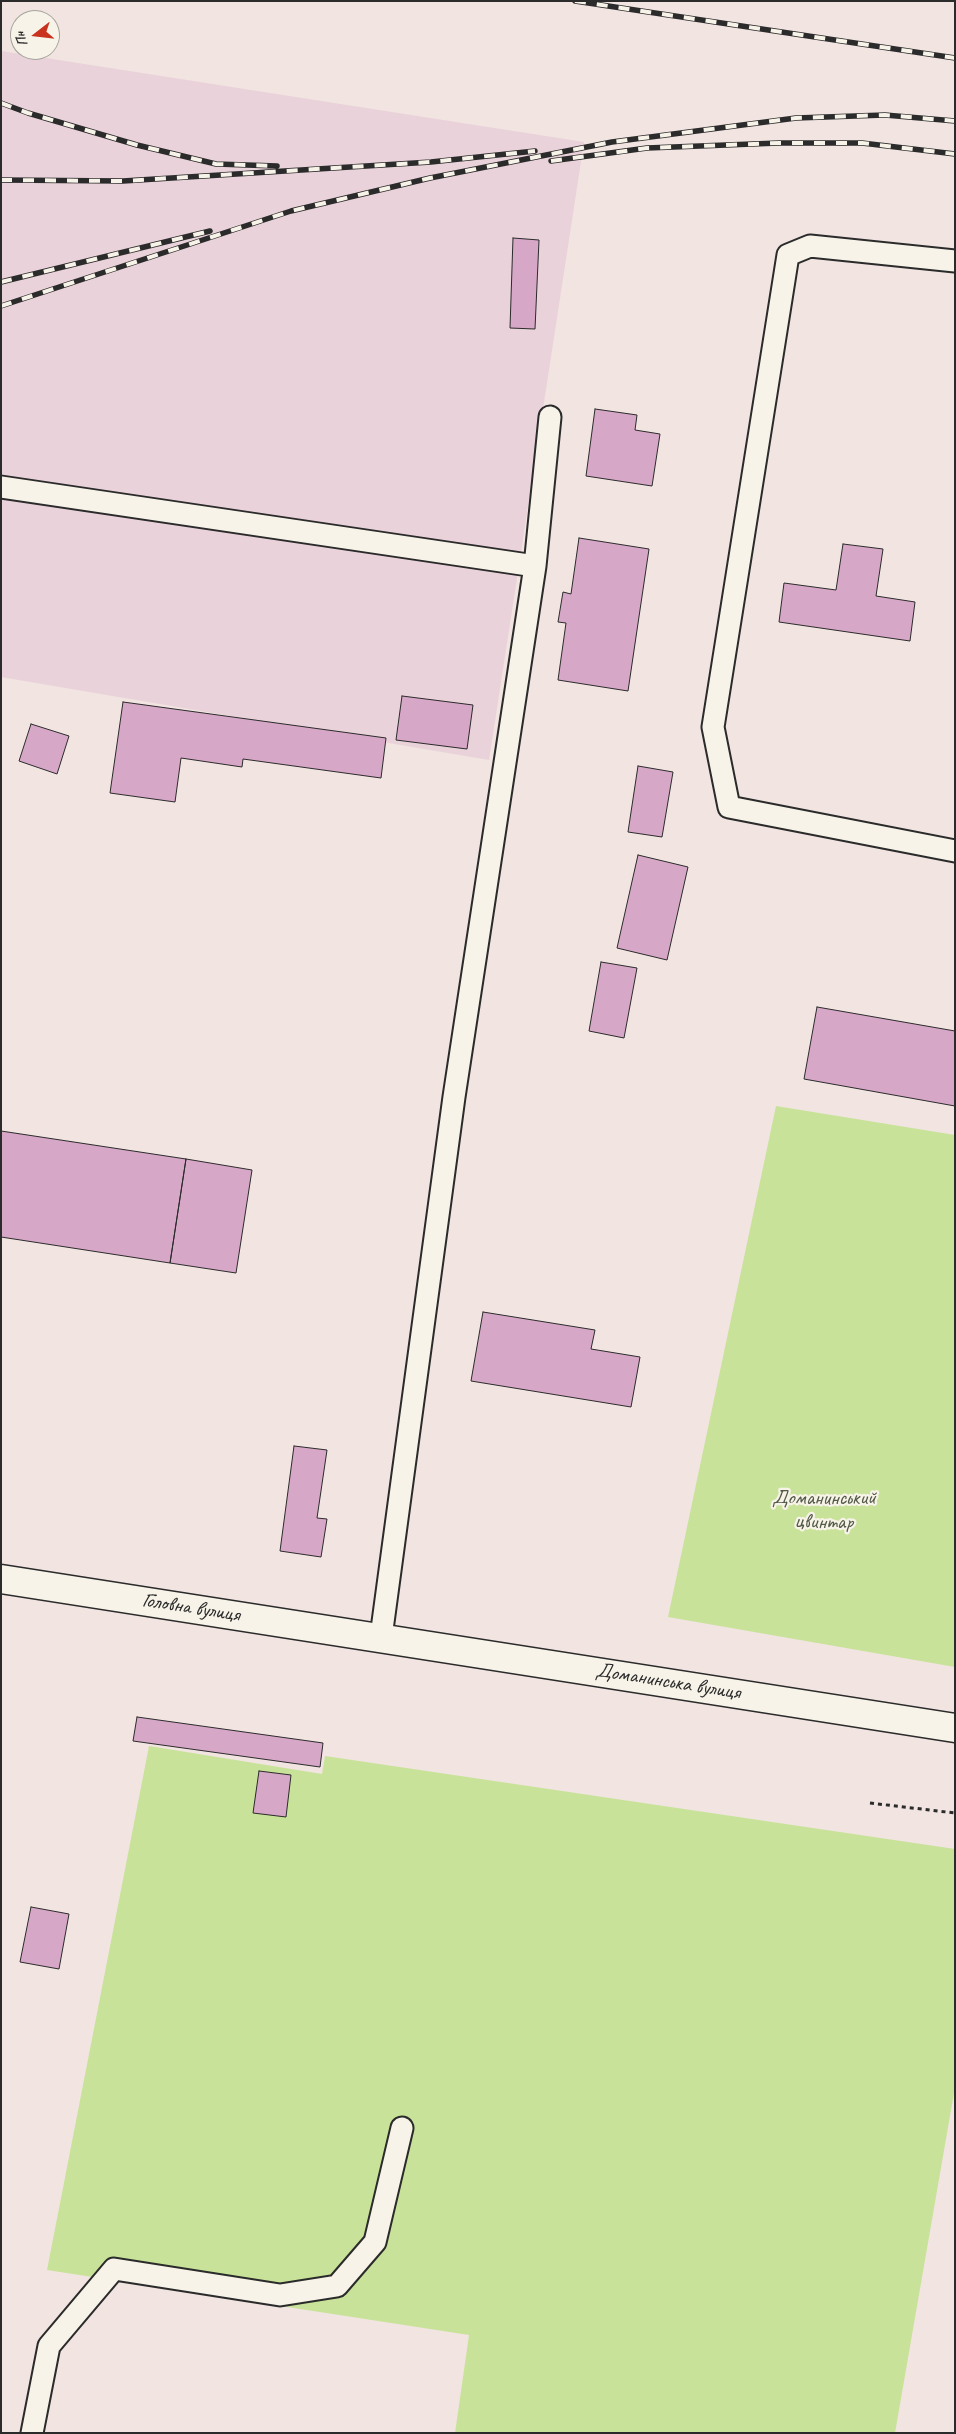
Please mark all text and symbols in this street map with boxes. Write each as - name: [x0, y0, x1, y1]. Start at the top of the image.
- north arrow: [10, 10, 60, 60]
- text: Пн: [11, 30, 31, 48]
- park label: Доманинський цвинтар: [772, 1485, 876, 1535]
- street label: Головна вулиця: [140, 1588, 242, 1628]
- street label: Доманинська вулиця: [594, 1658, 742, 1706]

